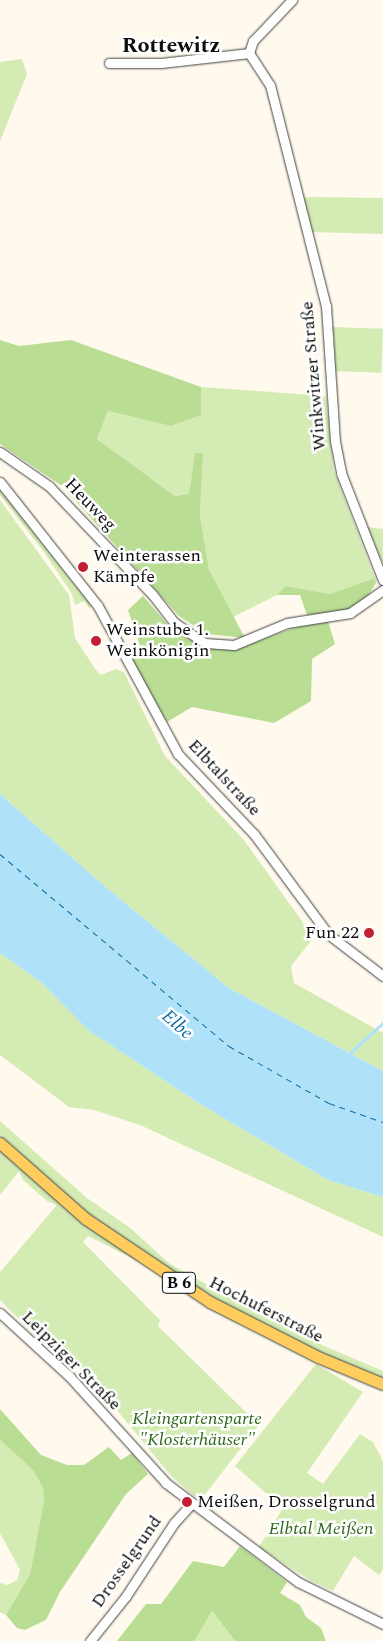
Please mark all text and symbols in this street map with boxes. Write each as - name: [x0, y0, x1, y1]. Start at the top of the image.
- district label: Rottewitz: [122, 33, 220, 59]
- street label: Winkwitzer Straße: [297, 300, 331, 452]
- street label: Heuweg: [59, 474, 121, 536]
- place label: Weinterassen Kämpfe: [93, 546, 201, 588]
- marker: Weinterassen Kämpfe: [77, 561, 89, 573]
- place label: Weinstube 1. Weinkönigin: [106, 620, 209, 662]
- marker: Weinstube 1. Weinkönigin: [90, 635, 102, 647]
- street label: Elbtalstraße: [183, 735, 265, 821]
- place label: Fun 22: [305, 922, 359, 944]
- marker: Fun 22: [363, 927, 375, 939]
- water label: Elbe: [157, 1005, 197, 1045]
- road number: B 6: [162, 1270, 196, 1296]
- street label: Hochuferstraße: [205, 1272, 327, 1348]
- street label: Leipziger Straße: [17, 1307, 125, 1415]
- park label: Kleingartensparte "Klosterhäuser": [132, 1409, 262, 1452]
- place label: Meißen, Drosselgrund: [197, 1491, 375, 1513]
- marker: Meißen, Drosselgrund: [181, 1496, 193, 1508]
- street label: Drosselgrund: [87, 1512, 167, 1612]
- park label: Elbtal Meißen: [268, 1518, 374, 1540]

